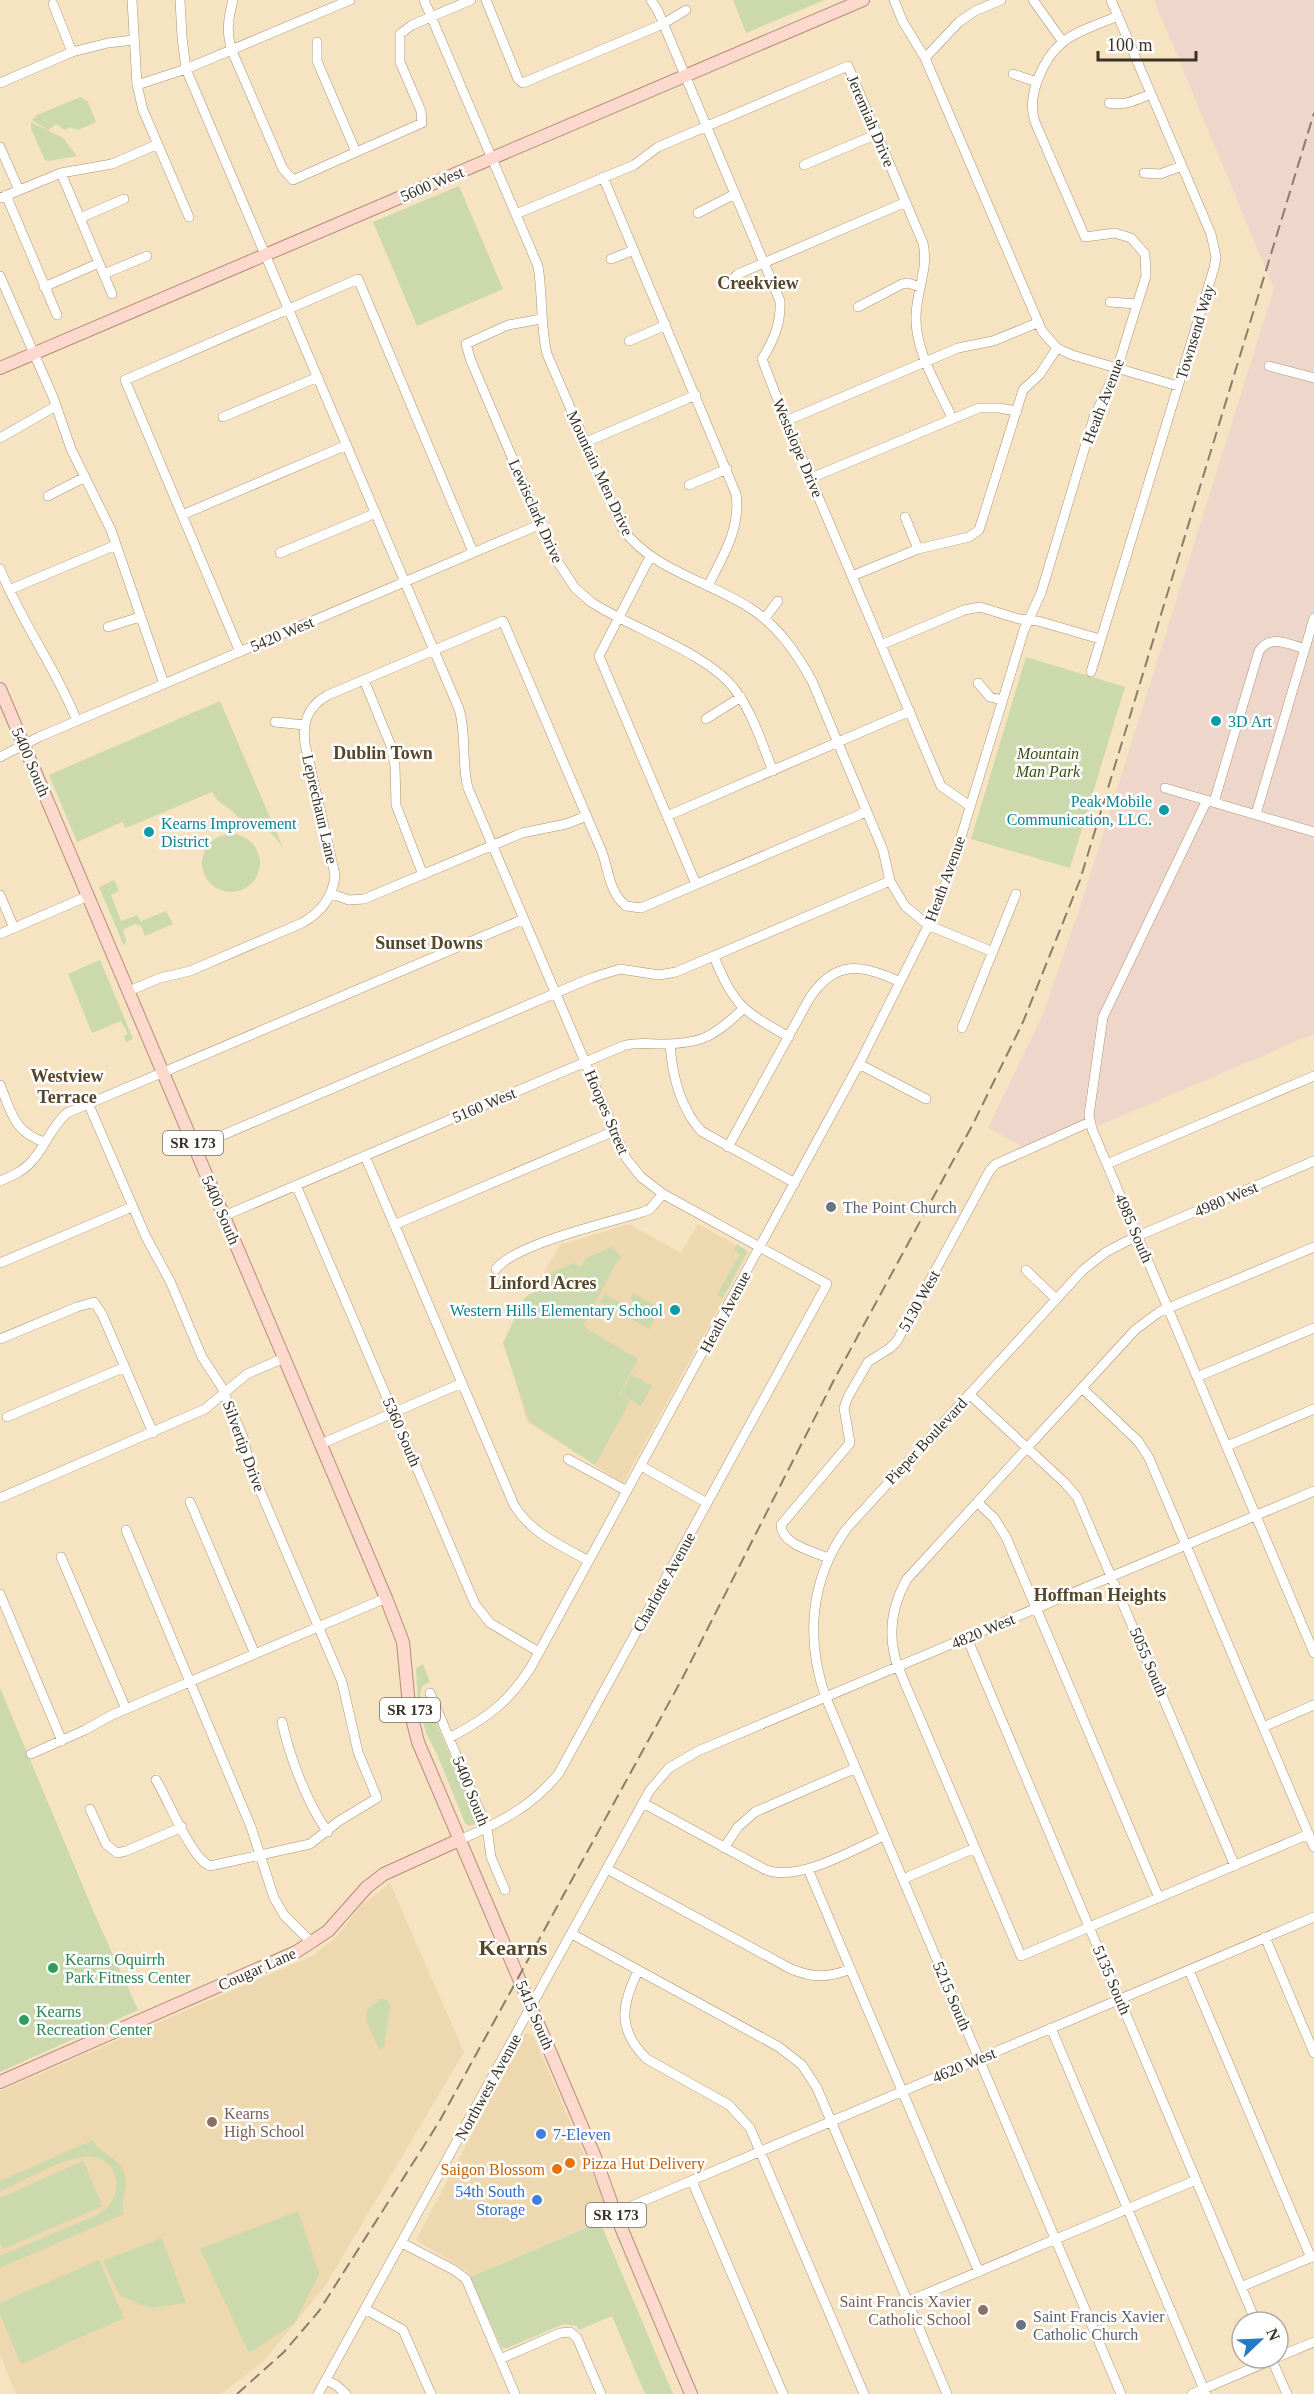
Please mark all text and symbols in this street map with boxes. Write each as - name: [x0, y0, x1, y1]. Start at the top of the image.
- scale bar: [1098, 24, 1196, 62]
- text: 100 m: [1107, 35, 1153, 55]
- street label: Jeremiah Drive: [844, 72, 898, 170]
- street label: 5600 West: [398, 163, 467, 205]
- district label: Creekview: [717, 273, 799, 293]
- street label: Townsend Way: [1173, 283, 1218, 382]
- street label: Heath Avenue: [1079, 356, 1127, 446]
- street label: Westslope Drive: [769, 396, 826, 500]
- street label: Mountain Men Drive: [564, 408, 636, 538]
- street label: Lewisclark Drive: [506, 457, 566, 565]
- street label: 5420 West: [248, 613, 317, 655]
- place label: 3D Art: [1228, 713, 1273, 730]
- marker: 3D Art: [1209, 714, 1223, 728]
- street label: 5400 South: [9, 725, 53, 799]
- district label: Dublin Town: [333, 743, 433, 763]
- park label: Mountain Man Park: [1015, 745, 1081, 780]
- street label: Leprechaun Lane: [298, 753, 341, 865]
- place label: Peak Mobile Communication, LLC.: [1007, 793, 1152, 828]
- marker: Peak Mobile Communication, LLC.: [1157, 803, 1171, 817]
- place label: Kearns Improvement District: [161, 815, 297, 850]
- marker: Kearns Improvement District: [142, 825, 156, 839]
- street label: Heath Avenue: [922, 834, 968, 924]
- district label: Sunset Downs: [375, 933, 483, 953]
- district label: Westview Terrace: [31, 1066, 103, 1107]
- street label: Hoopes Street: [581, 1067, 633, 1158]
- street label: 5160 West: [450, 1084, 519, 1126]
- road number: SR 173: [163, 1131, 223, 1155]
- street label: 5400 South: [199, 1173, 243, 1247]
- street label: 4980 West: [1192, 1178, 1261, 1220]
- street label: 4985 South: [1112, 1191, 1156, 1265]
- place label: The Point Church: [843, 1199, 957, 1216]
- marker: The Point Church: [824, 1200, 838, 1214]
- street label: 5130 West: [895, 1267, 943, 1335]
- street label: Heath Avenue: [696, 1268, 754, 1356]
- district label: Linford Acres: [489, 1273, 597, 1293]
- place label: Western Hills Elementary School: [450, 1302, 664, 1320]
- marker: Western Hills Elementary School: [668, 1303, 682, 1317]
- street label: Pieper Boulevard: [882, 1394, 971, 1488]
- street label: 5360 South: [380, 1395, 424, 1469]
- street label: Silvertip Drive: [219, 1398, 268, 1494]
- street label: Charlotte Avenue: [630, 1529, 698, 1635]
- district label: Hoffman Heights: [1034, 1585, 1166, 1605]
- street label: 4820 West: [949, 1610, 1018, 1652]
- street label: 5055 South: [1127, 1625, 1171, 1699]
- road number: SR 173: [380, 1698, 440, 1722]
- street label: 5400 South: [449, 1754, 493, 1828]
- district label: Kearns: [479, 1935, 548, 1960]
- street label: 5135 South: [1090, 1943, 1134, 2017]
- street label: Cougar Lane: [216, 1944, 299, 1995]
- place label: Kearns Oquirrh Park Fitness Center: [65, 1951, 191, 1986]
- street label: 5215 South: [930, 1959, 974, 2033]
- marker: Kearns Oquirrh Park Fitness Center: [46, 1961, 60, 1975]
- street label: 5415 South: [513, 1978, 557, 2052]
- place label: Kearns Recreation Center: [36, 2003, 153, 2038]
- marker: Kearns Recreation Center: [17, 2013, 31, 2027]
- street label: Northwest Avenue: [452, 2031, 524, 2143]
- street label: 4620 West: [930, 2044, 999, 2086]
- place label: Kearns High School: [224, 2105, 305, 2141]
- marker: Kearns High School: [205, 2115, 219, 2129]
- place label: 7-Eleven: [553, 2126, 611, 2143]
- marker: 7-Eleven: [534, 2127, 548, 2141]
- place label: Pizza Hut Delivery: [582, 2155, 705, 2173]
- marker: Pizza Hut Delivery: [563, 2156, 577, 2170]
- place label: Saigon Blossom: [441, 2161, 546, 2179]
- marker: Saigon Blossom: [550, 2162, 564, 2176]
- place label: 54th South Storage: [455, 2183, 525, 2219]
- marker: 54th South Storage: [530, 2193, 544, 2207]
- road number: SR 173: [586, 2203, 646, 2227]
- place label: Saint Francis Xavier Catholic School: [839, 2293, 972, 2328]
- marker: Saint Francis Xavier Catholic School: [976, 2303, 990, 2317]
- place label: Saint Francis Xavier Catholic Church: [1033, 2308, 1165, 2343]
- north arrow: [1230, 2310, 1290, 2370]
- marker: Saint Francis Xavier Catholic Church: [1014, 2318, 1028, 2332]
- text: N: [1263, 2326, 1284, 2343]

